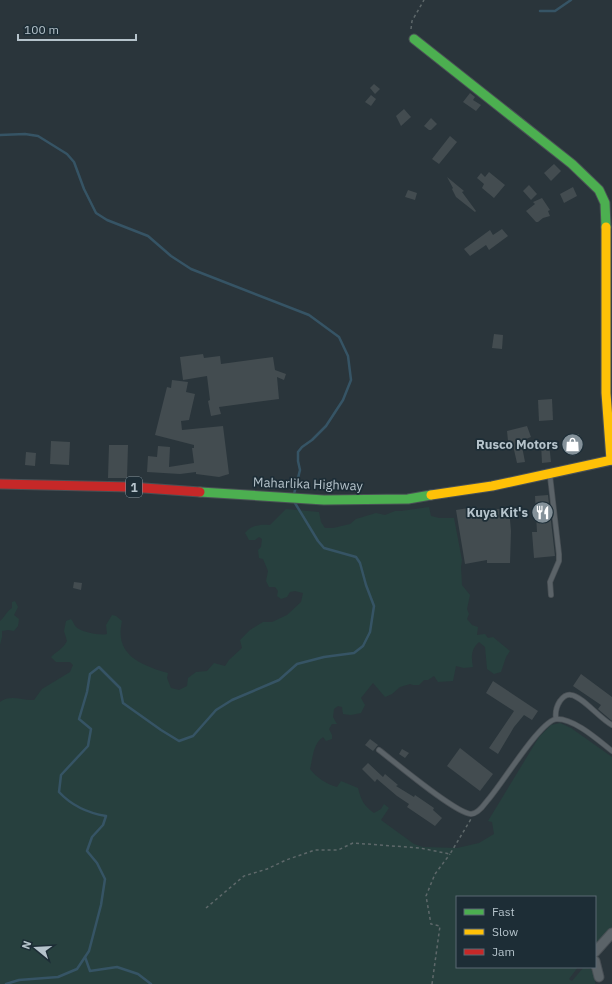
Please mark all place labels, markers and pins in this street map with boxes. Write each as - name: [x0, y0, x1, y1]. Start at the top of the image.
- shop icon: Rusco Motors: [560, 431, 586, 457]
- place label: Rusco Motors: [476, 436, 558, 453]
- restaurant icon: Kuya Kit's: [530, 499, 556, 525]
- place label: Kuya Kit's: [466, 504, 528, 521]

